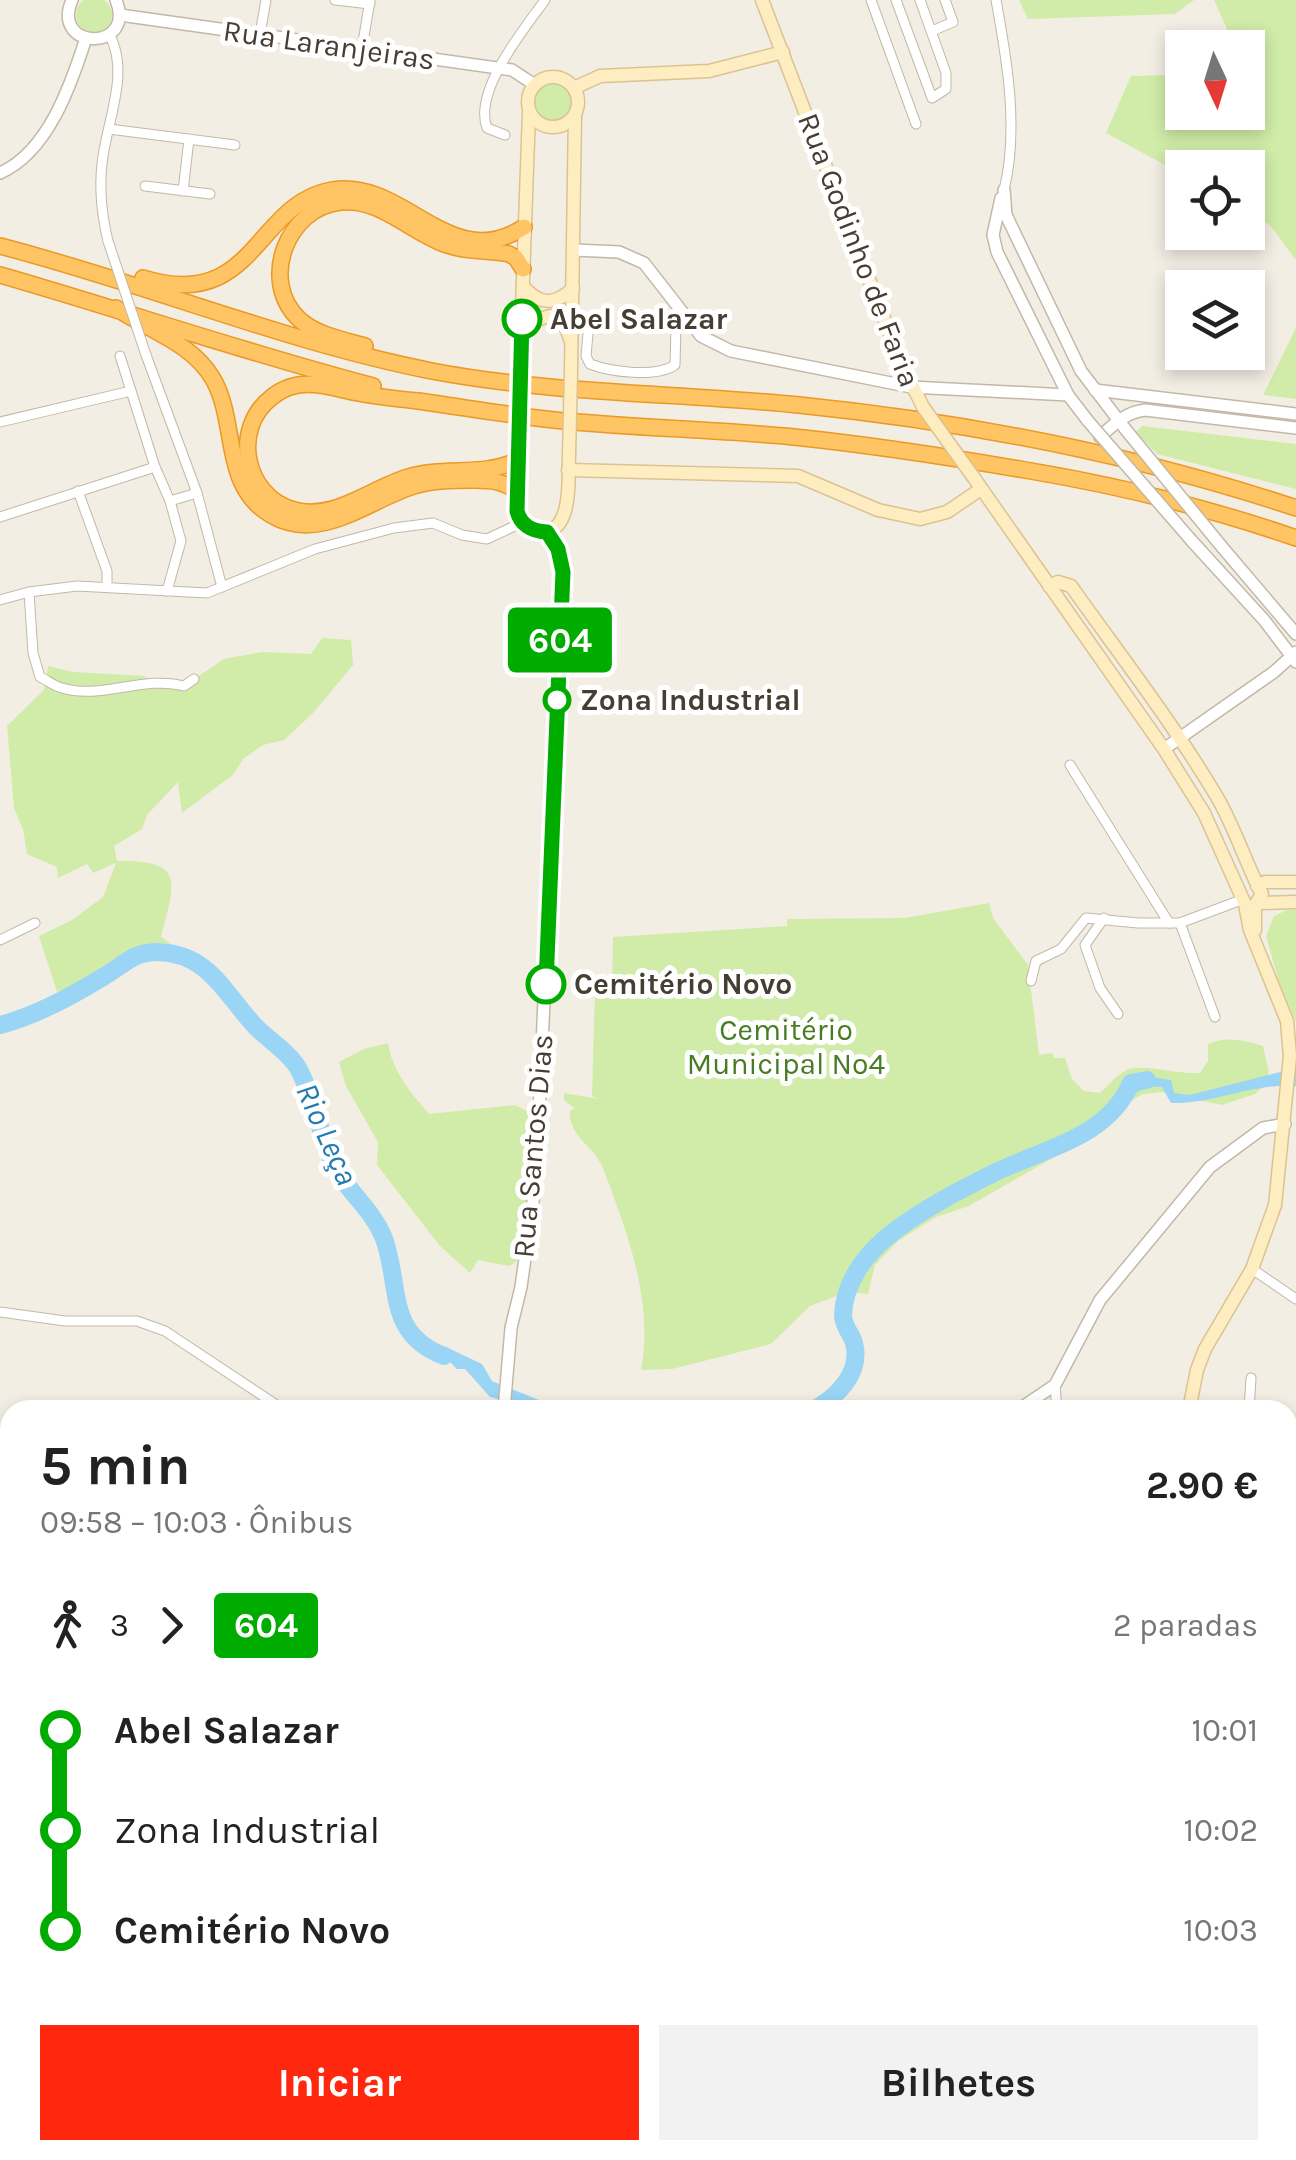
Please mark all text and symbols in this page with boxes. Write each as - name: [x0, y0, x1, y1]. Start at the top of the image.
- street label: Rua Laranjeiras: [221, 12, 437, 78]
- north arrow: [1165, 30, 1265, 130]
- map controls: [1165, 30, 1265, 370]
- street label: Rua Godinho de Faria: [790, 108, 928, 392]
- button: locate: [1165, 150, 1265, 250]
- button: layers: [1165, 270, 1265, 370]
- marker: Abel Salazar: [503, 300, 541, 338]
- place label: Abel Salazar: [550, 301, 728, 337]
- line badge: 604: [502, 608, 618, 672]
- text: 604: [528, 620, 592, 661]
- place label: Zona Industrial: [580, 682, 801, 718]
- marker: Zona Industrial: [544, 687, 570, 713]
- marker: Cemitério Novo: [527, 965, 565, 1003]
- place label: Cemitério Novo: [574, 966, 792, 1002]
- park label: Cemitério Municipal Nº4: [687, 1012, 885, 1082]
- street label: Rua Santos Dias: [505, 1033, 561, 1259]
- water label: Rio Leça: [288, 1077, 366, 1191]
- text: 5 min: [40, 1434, 190, 1498]
- text: 2.90 €: [1146, 1463, 1258, 1508]
- text: 09:58 – 10:03 · Ônibus: [40, 1504, 353, 1541]
- icon: walk: [40, 1598, 95, 1653]
- icon: forward: [144, 1598, 199, 1653]
- text: 604: [234, 1605, 298, 1646]
- text: 3: [110, 1607, 129, 1644]
- text: 2 paradas: [1113, 1607, 1258, 1644]
- text: Abel Salazar: [114, 1708, 339, 1753]
- text: 10:01: [1191, 1712, 1258, 1749]
- text: Zona Industrial: [114, 1808, 380, 1853]
- text: 10:02: [1184, 1812, 1258, 1849]
- text: Cemitério Novo: [114, 1908, 390, 1953]
- text: 10:03: [1183, 1912, 1258, 1949]
- button: Iniciar: [40, 2025, 639, 2140]
- button: Bilhetes: [659, 2025, 1258, 2140]

